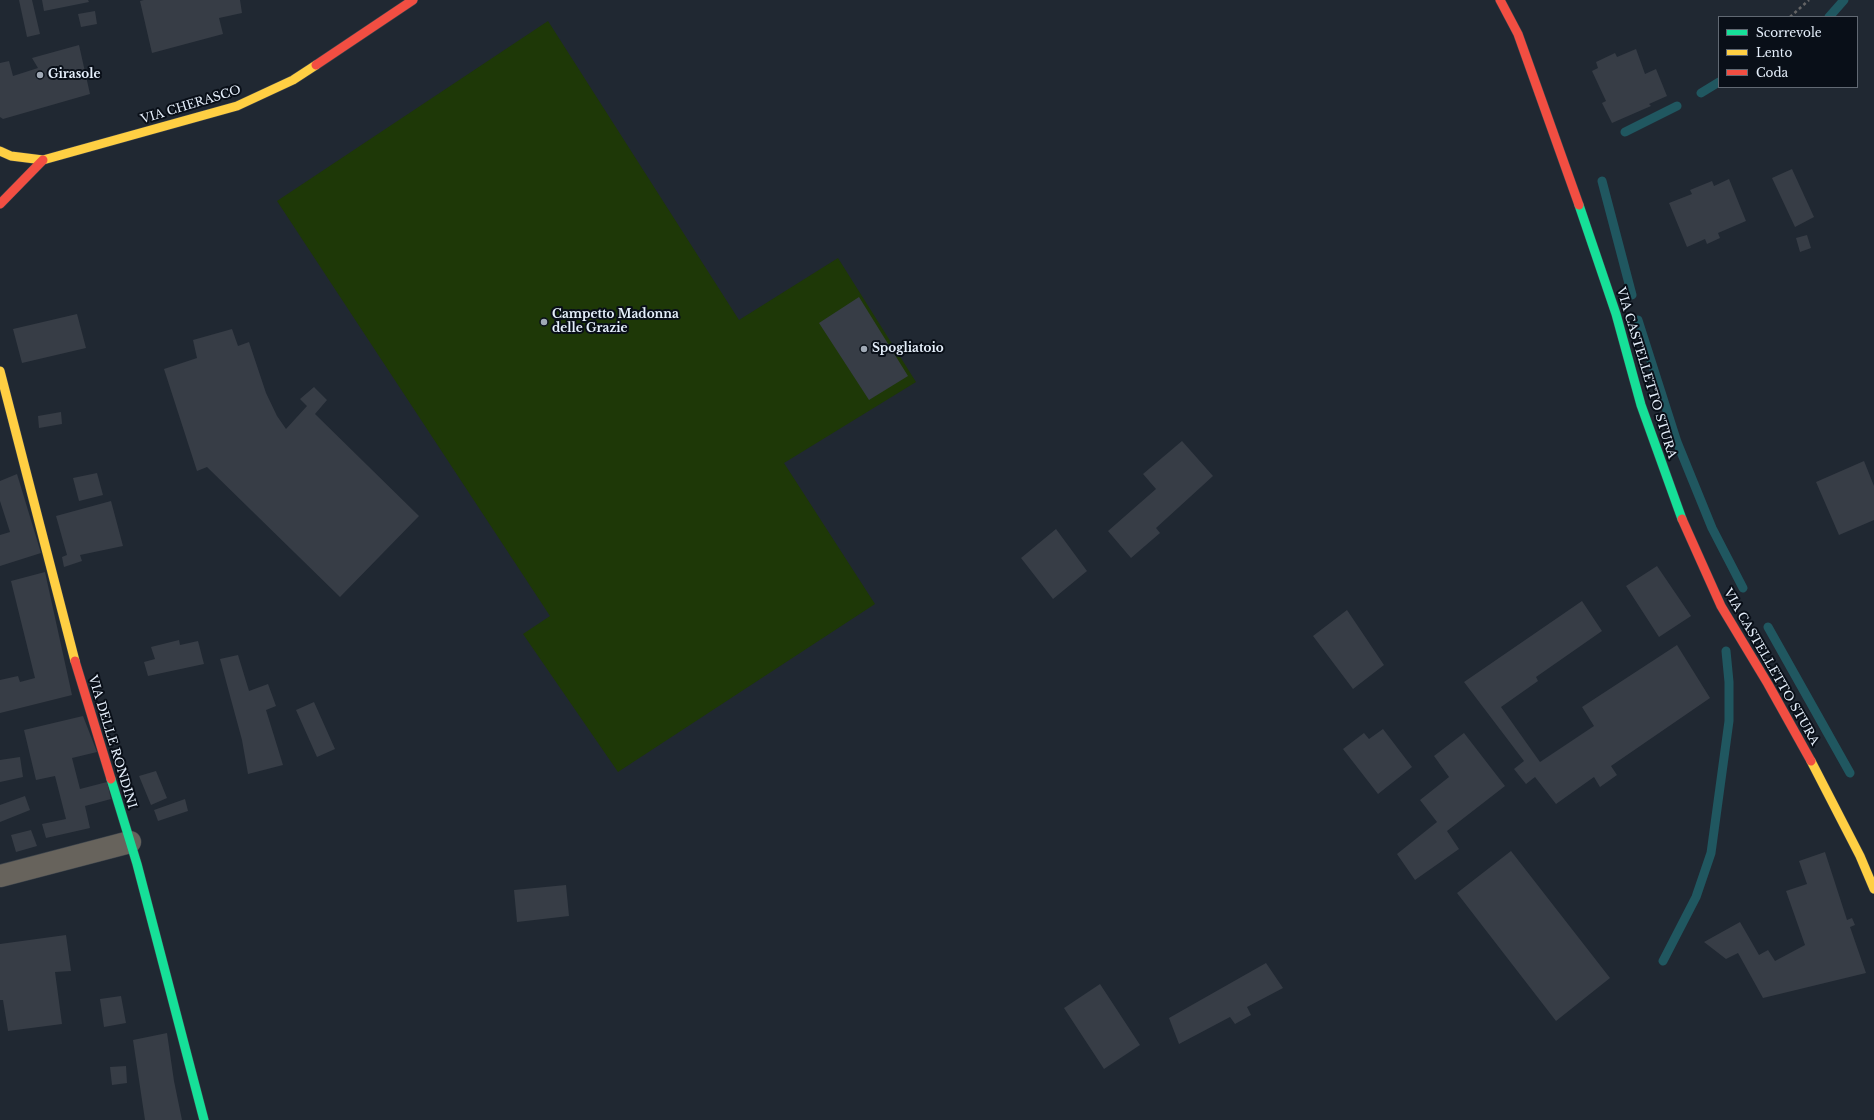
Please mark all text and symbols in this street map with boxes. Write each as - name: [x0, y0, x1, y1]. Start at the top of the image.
- legend: [1718, 16, 1858, 88]
- text: Scorrevole: [1756, 25, 1822, 40]
- text: Lento: [1756, 45, 1792, 60]
- text: Coda: [1756, 65, 1788, 80]
- place label: Girasole: [48, 68, 100, 82]
- marker: Girasole: [35, 70, 45, 80]
- street label: VIA CHERASCO: [139, 83, 243, 127]
- street label: VIA CASTELLETTO STURA: [1613, 286, 1679, 460]
- place label: Campetto Madonna delle Grazie: [552, 308, 679, 336]
- marker: Campetto Madonna delle Grazie: [539, 317, 549, 327]
- place label: Spogliatoio: [872, 342, 944, 356]
- marker: Spogliatoio: [859, 344, 869, 354]
- street label: VIA CASTELLETTO STURA: [1720, 586, 1822, 748]
- street label: VIA DELLE RONDINI: [85, 674, 139, 810]

